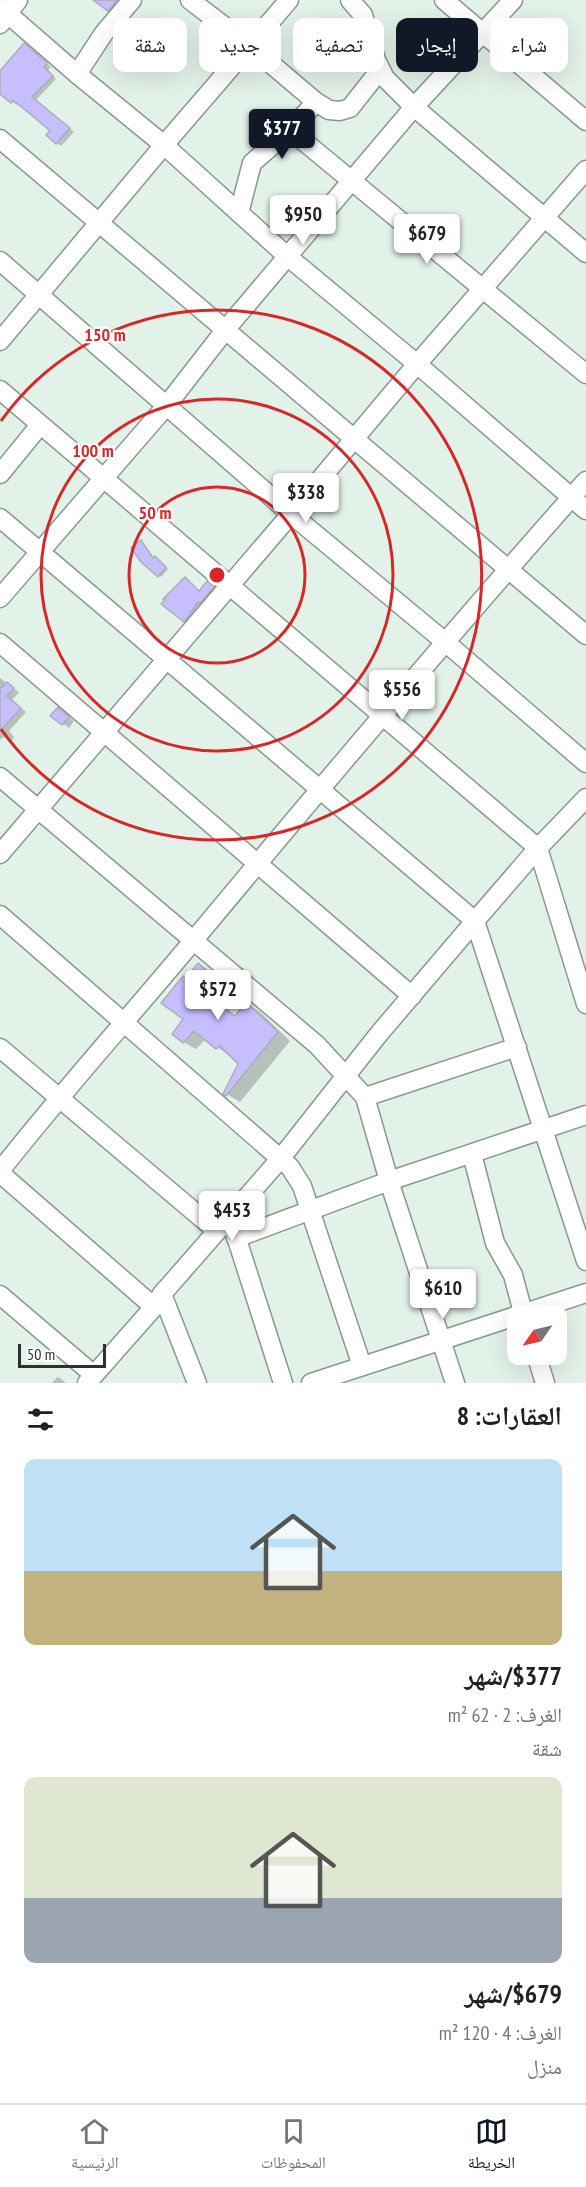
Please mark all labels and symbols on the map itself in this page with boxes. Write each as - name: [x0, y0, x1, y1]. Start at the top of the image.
- pin: $377: [246, 109, 318, 160]
- pin: $950: [267, 195, 339, 246]
- pin: $679: [391, 214, 463, 265]
- text: 150 m: [84, 323, 126, 346]
- text: 100 m: [72, 439, 114, 462]
- pin: $338: [270, 473, 342, 524]
- text: 50 m: [139, 501, 171, 524]
- centre of rings: [207, 565, 227, 585]
- pin: $556: [366, 670, 438, 721]
- pin: $572: [182, 970, 254, 1021]
- pin: $453: [196, 1191, 268, 1242]
- pin: $610: [407, 1269, 479, 1320]
- north arrow: [507, 1305, 567, 1365]
- scale bar: [18, 1341, 106, 1368]

